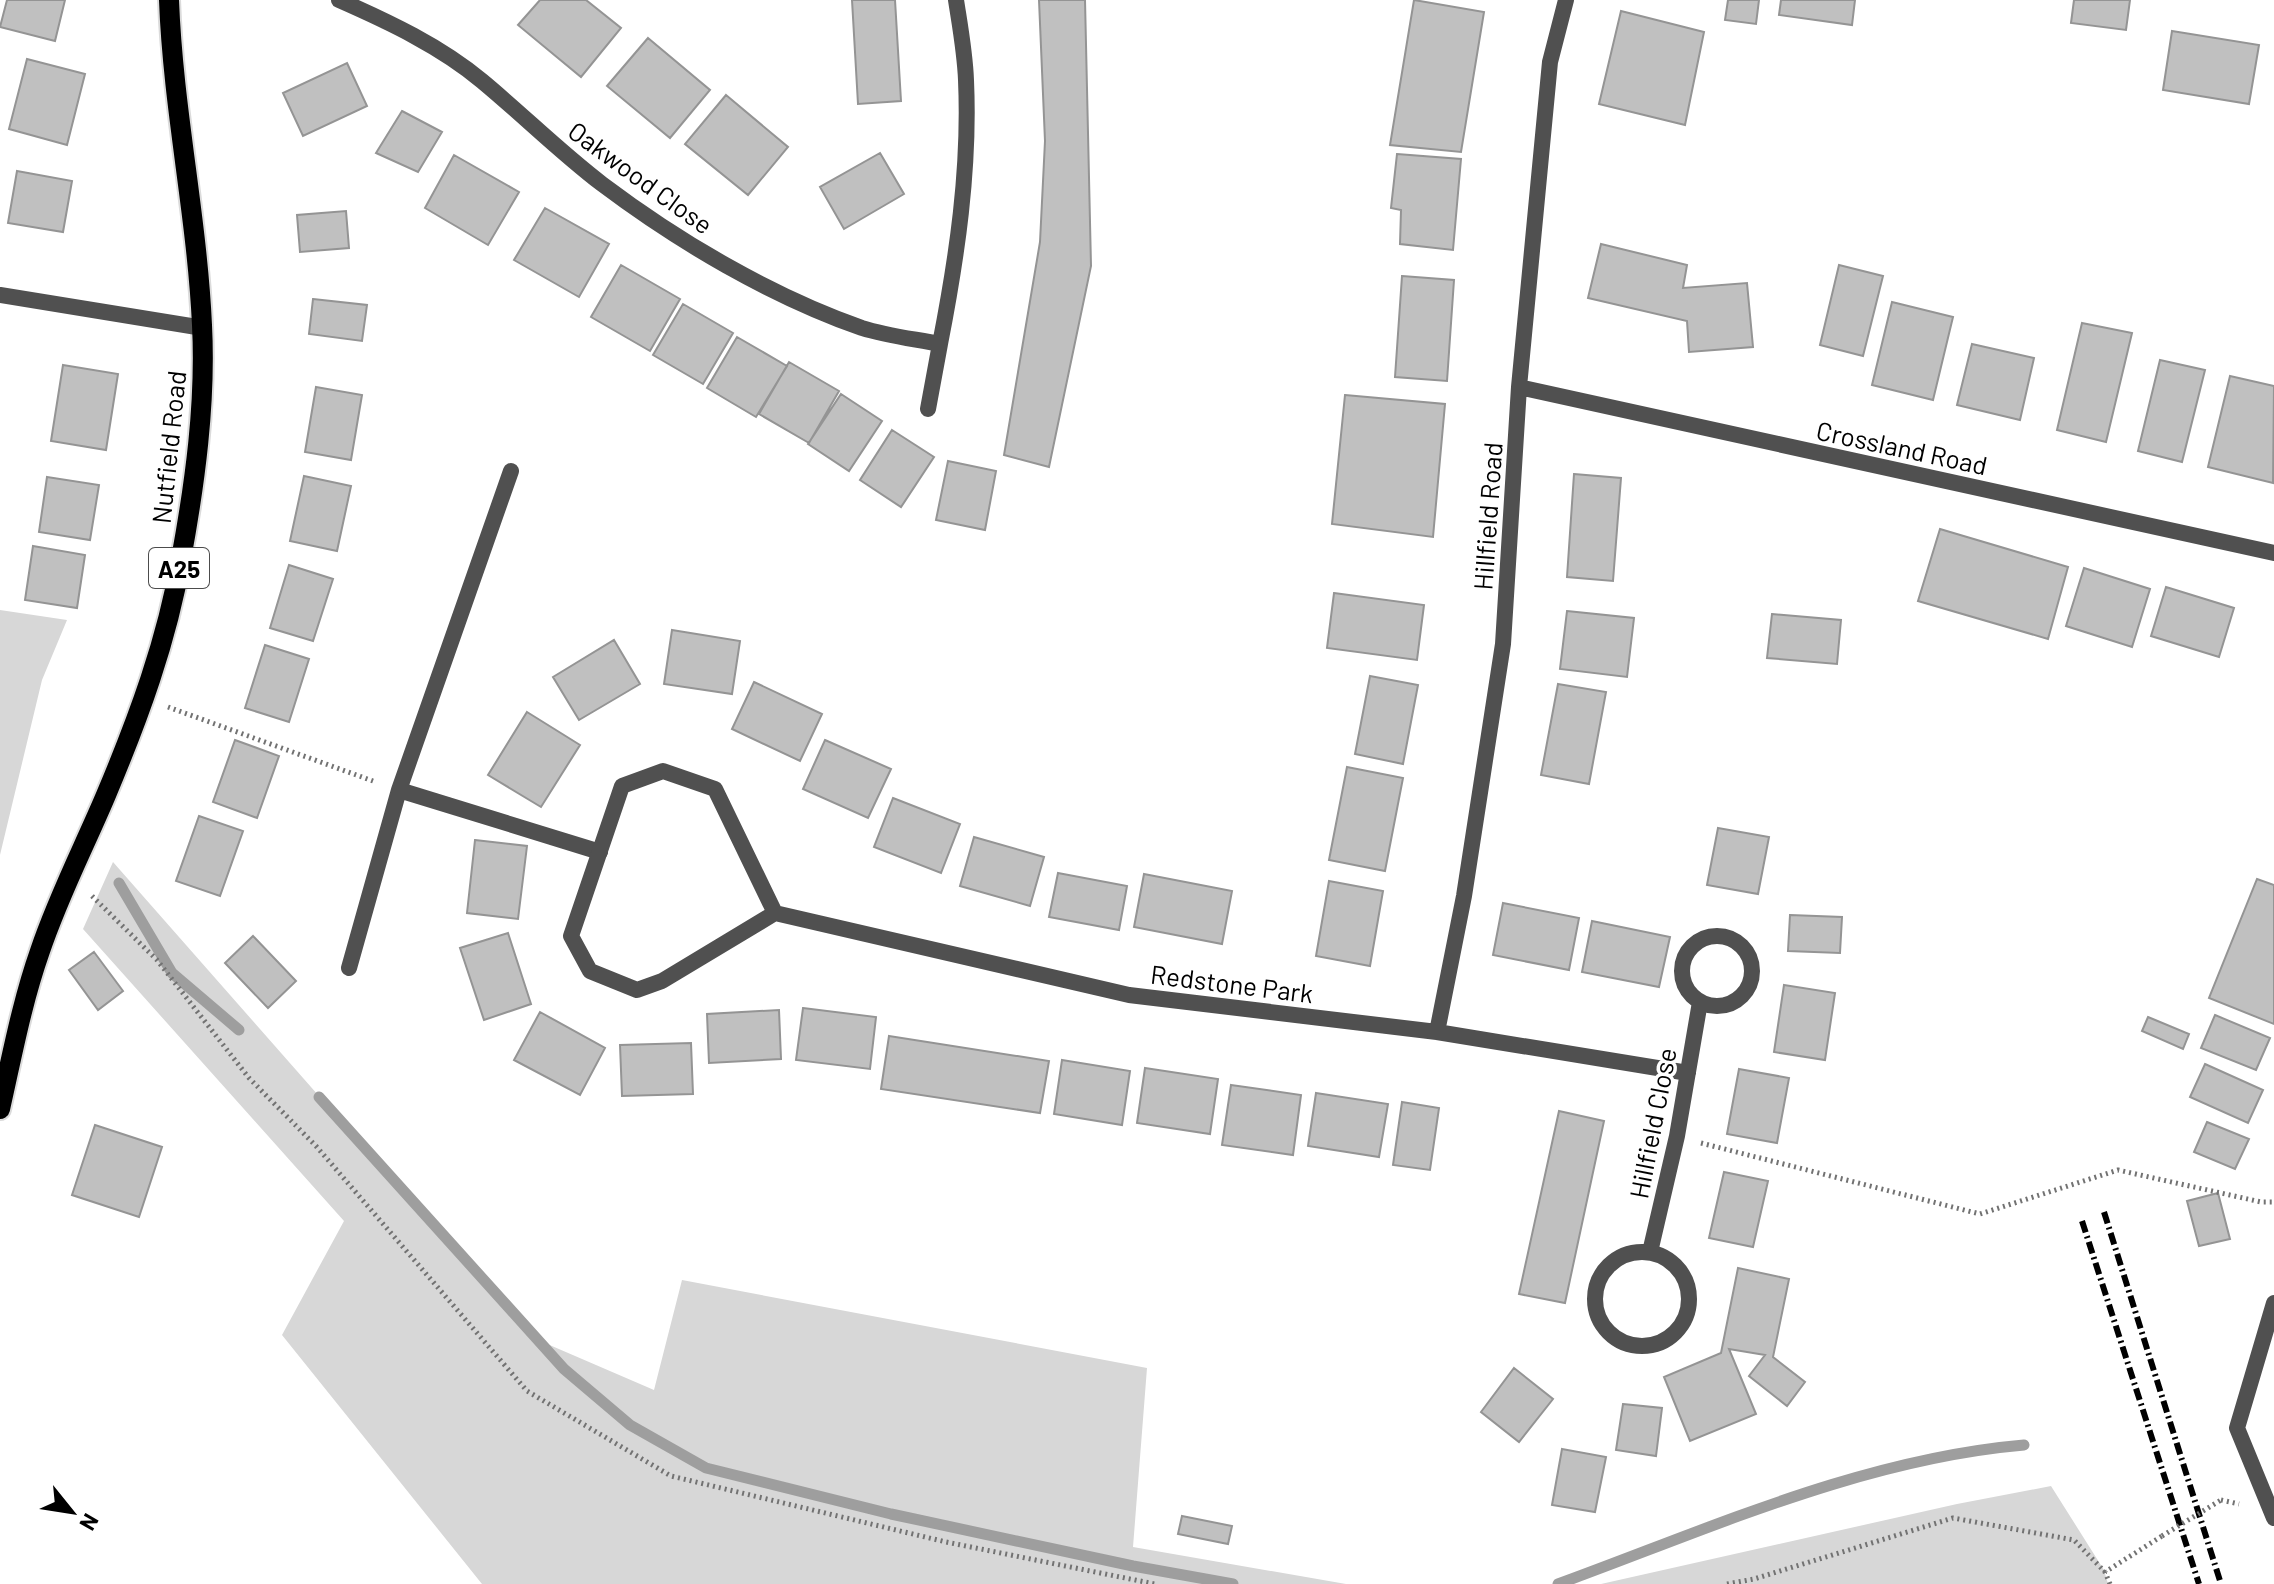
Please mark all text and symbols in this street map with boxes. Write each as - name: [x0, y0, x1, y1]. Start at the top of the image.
- street label: Oakwood Close: [563, 114, 719, 240]
- street label: Nutfield Road: [145, 369, 191, 525]
- street label: Crossland Road: [1814, 414, 1990, 480]
- street label: Hillfield Road: [1466, 441, 1508, 591]
- road number: A25: [149, 548, 209, 588]
- street label: Redstone Park: [1149, 958, 1315, 1008]
- street label: Hillfield Close: [1622, 1045, 1682, 1201]
- north arrow: [32, 1472, 112, 1552]
- text: N: [75, 1510, 105, 1535]

